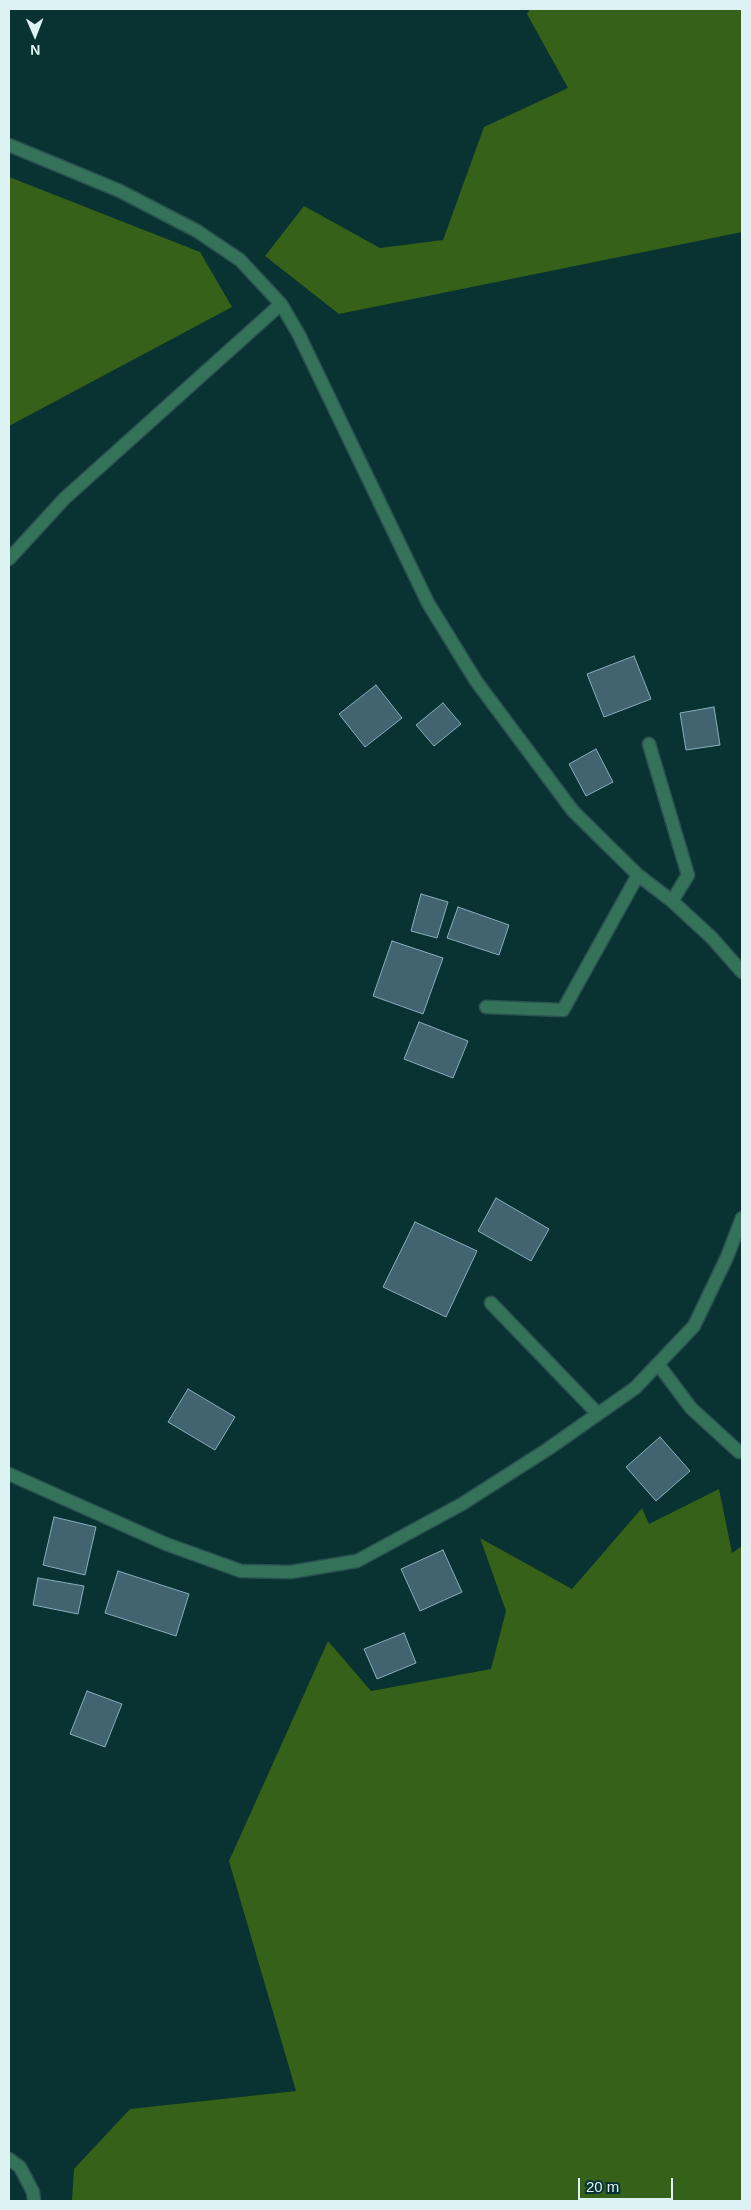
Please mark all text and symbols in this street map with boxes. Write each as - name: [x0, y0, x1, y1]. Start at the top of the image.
- north arrow: [10, 10, 60, 60]
- text: N: [30, 42, 40, 58]
- scale bar: [581, 2168, 676, 2200]
- text: 20 m: [586, 2178, 619, 2195]

